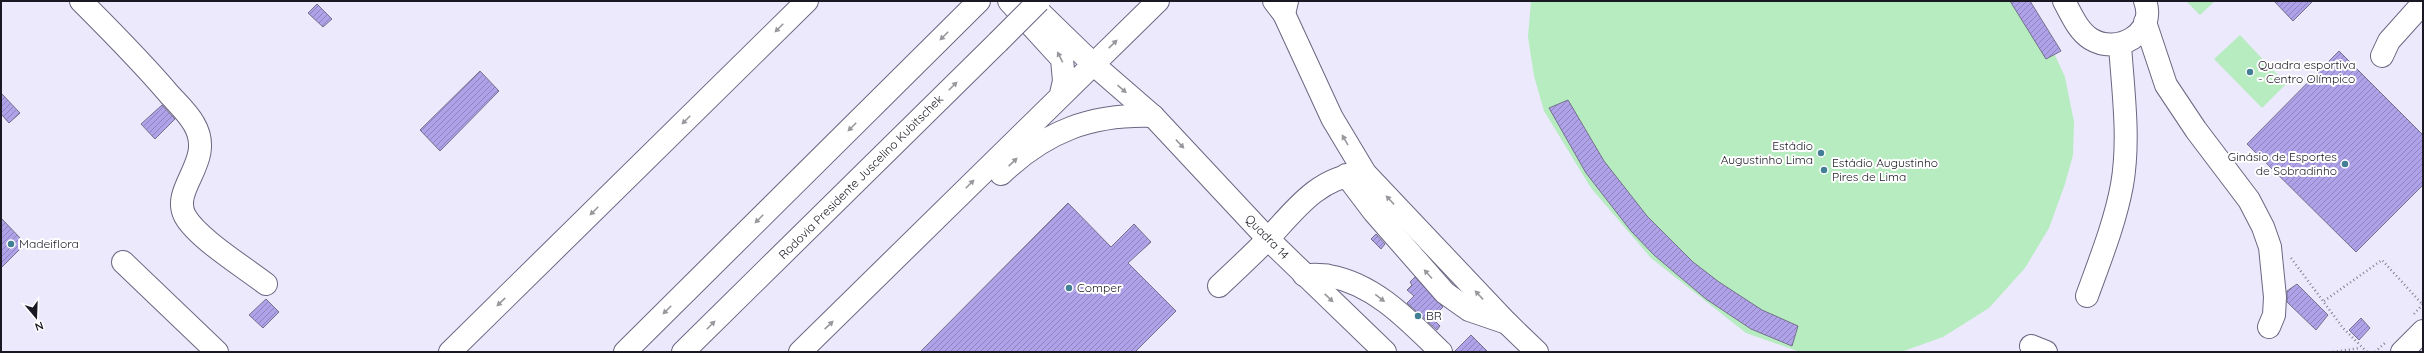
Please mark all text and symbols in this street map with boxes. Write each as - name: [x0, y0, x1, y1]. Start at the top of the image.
- one-way arrow: [774, 23, 784, 33]
- one-way arrow: [939, 31, 949, 41]
- one-way arrow: [1108, 39, 1118, 49]
- one-way arrow: [1057, 51, 1063, 63]
- place label: Quadra esportiva - Centro Olímpico: [2258, 57, 2355, 86]
- marker: Quadra esportiva - Centro Olímpico: [2245, 67, 2255, 77]
- one-way arrow: [948, 81, 958, 91]
- one-way arrow: [1117, 85, 1128, 94]
- street label: Rodovia Presidente Juscelino Kubitschek: [775, 91, 946, 262]
- one-way arrow: [681, 115, 691, 125]
- one-way arrow: [847, 122, 857, 132]
- one-way arrow: [1341, 134, 1348, 146]
- place label: Estádio Augustinho Lima: [1721, 138, 1813, 167]
- one-way arrow: [1175, 140, 1184, 149]
- marker: Estádio Augustinho Lima: [1816, 148, 1826, 158]
- place label: Ginásio de Esportes de Sobradinho: [2228, 149, 2337, 178]
- place label: Estádio Augustinho Pires de Lima: [1832, 155, 1938, 184]
- one-way arrow: [1009, 158, 1018, 167]
- marker: Ginásio de Esportes de Sobradinho: [2340, 159, 2350, 169]
- marker: Estádio Augustinho Pires de Lima: [1819, 165, 1829, 175]
- one-way arrow: [965, 179, 975, 188]
- one-way arrow: [1385, 195, 1395, 205]
- one-way arrow: [589, 206, 599, 216]
- street label: Quadra 14: [1242, 211, 1292, 262]
- one-way arrow: [754, 214, 764, 224]
- place label: Madeiflora: [19, 236, 79, 251]
- marker: Madeiflora: [6, 239, 16, 249]
- one-way arrow: [1423, 269, 1432, 280]
- place label: Comper: [1077, 280, 1122, 295]
- marker: Comper: [1064, 283, 1074, 293]
- one-way arrow: [1475, 290, 1484, 300]
- one-way arrow: [1324, 294, 1334, 303]
- one-way arrow: [1375, 294, 1386, 302]
- north arrow: [16, 297, 56, 337]
- one-way arrow: [496, 297, 506, 307]
- one-way arrow: [662, 306, 672, 315]
- place label: BR: [1426, 308, 1442, 323]
- marker: BR: [1413, 311, 1423, 321]
- text: N: [33, 319, 45, 334]
- one-way arrow: [706, 320, 716, 330]
- one-way arrow: [824, 320, 834, 330]

